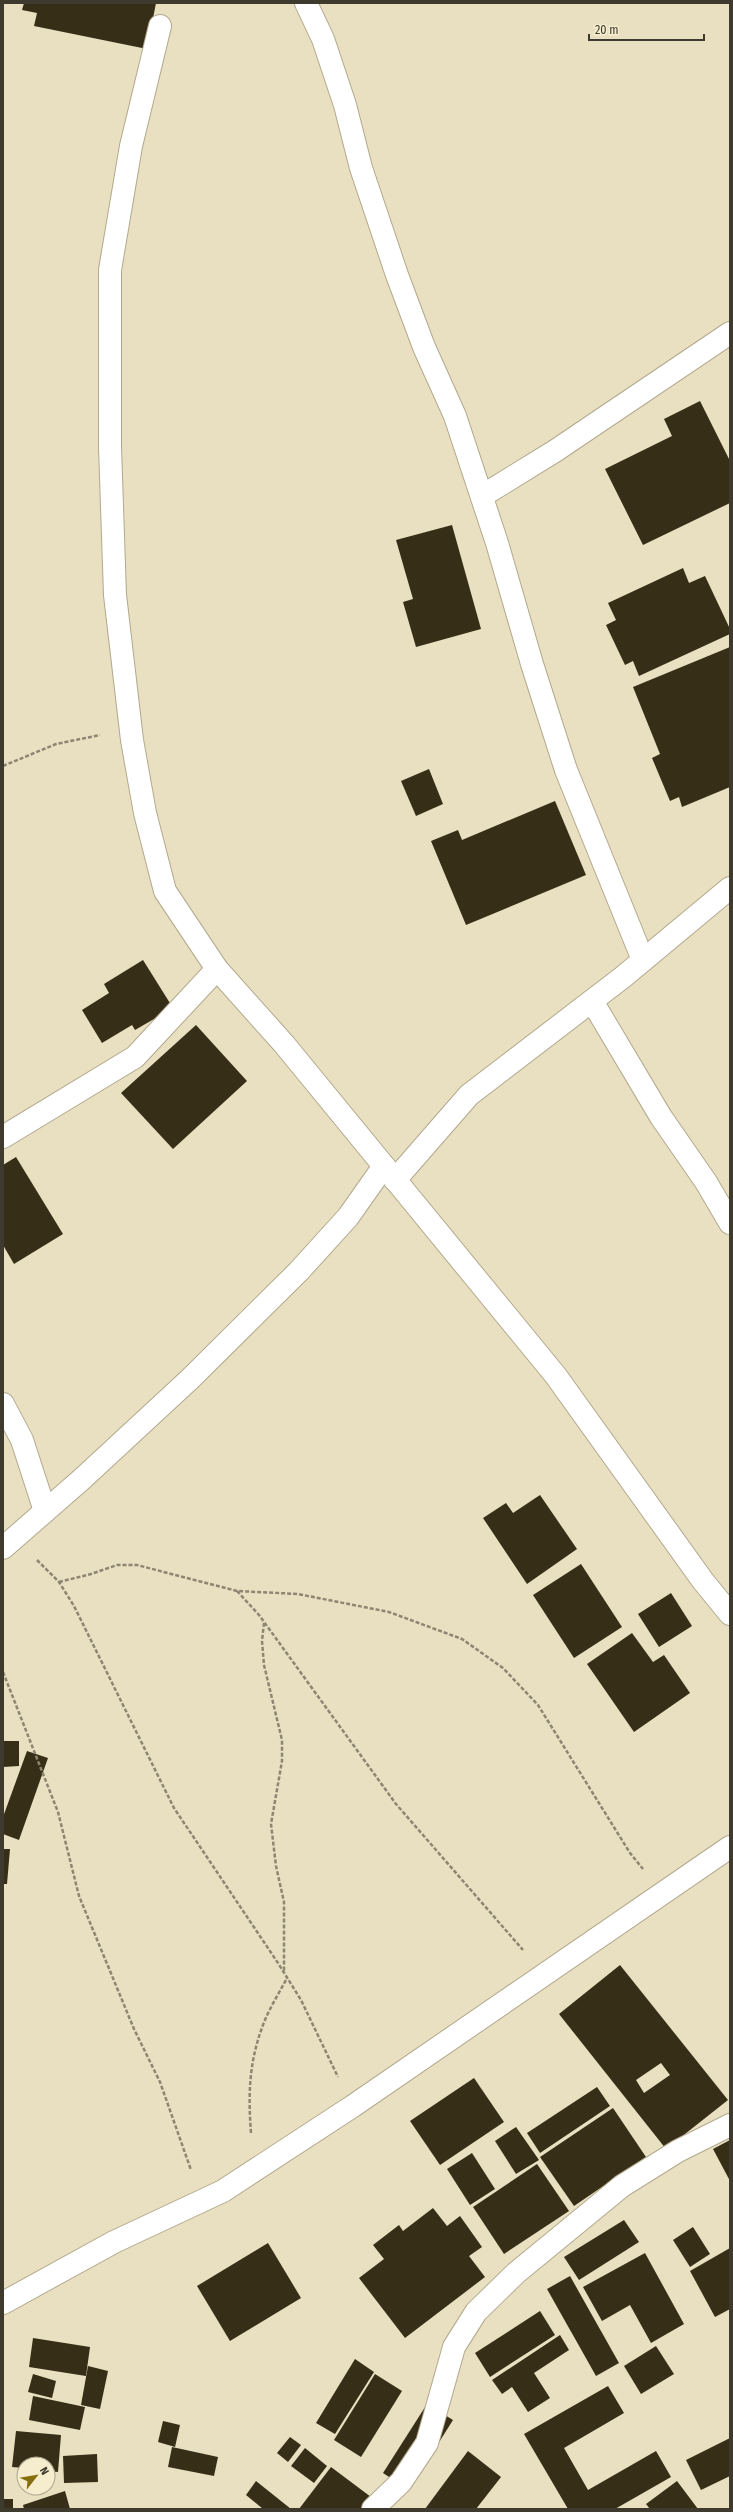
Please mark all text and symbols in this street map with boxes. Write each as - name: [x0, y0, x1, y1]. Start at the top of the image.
- scale bar: [589, 16, 704, 42]
- text: 20 m: [595, 23, 619, 37]
- north arrow: [16, 2456, 56, 2496]
- text: N: [37, 2465, 51, 2477]

